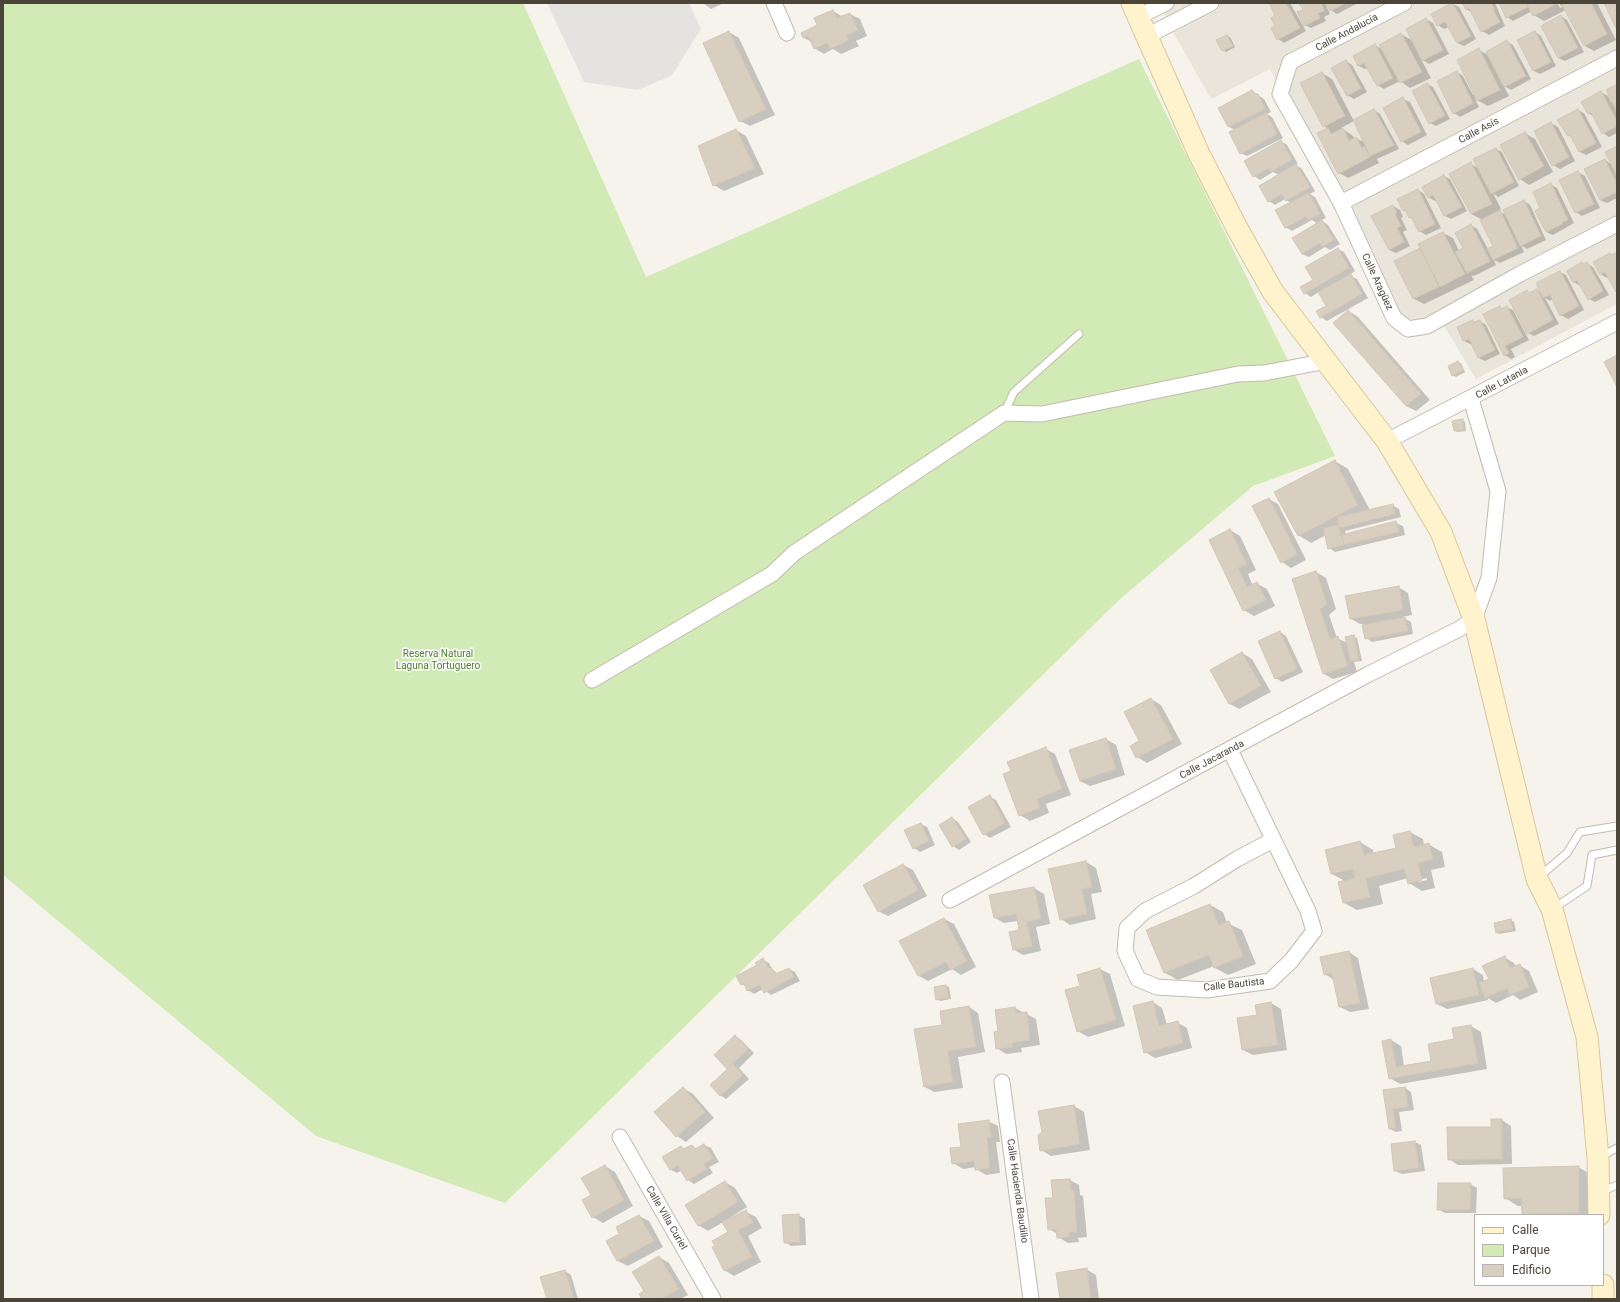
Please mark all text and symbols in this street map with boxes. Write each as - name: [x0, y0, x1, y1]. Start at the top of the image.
- street label: Calle Andalucía: [1314, 12, 1380, 54]
- street label: Calle Asís: [1457, 115, 1501, 147]
- street label: Calle Aragüez: [1359, 252, 1395, 312]
- street label: Calle Latania: [1474, 364, 1530, 402]
- park label: Reserva Natural Laguna Tortuguero: [396, 648, 480, 672]
- street label: Calle Jacaranda: [1178, 738, 1246, 782]
- street label: Calle Bautista: [1203, 976, 1265, 994]
- street label: Calle Hacienda Baudilio: [1004, 1138, 1030, 1244]
- street label: Calle Villa Curiel: [643, 1184, 689, 1252]
- legend: [1474, 1214, 1604, 1286]
- text: Calle: [1512, 1223, 1539, 1237]
- text: Parque: [1512, 1243, 1550, 1257]
- text: Edificio: [1512, 1263, 1551, 1277]

